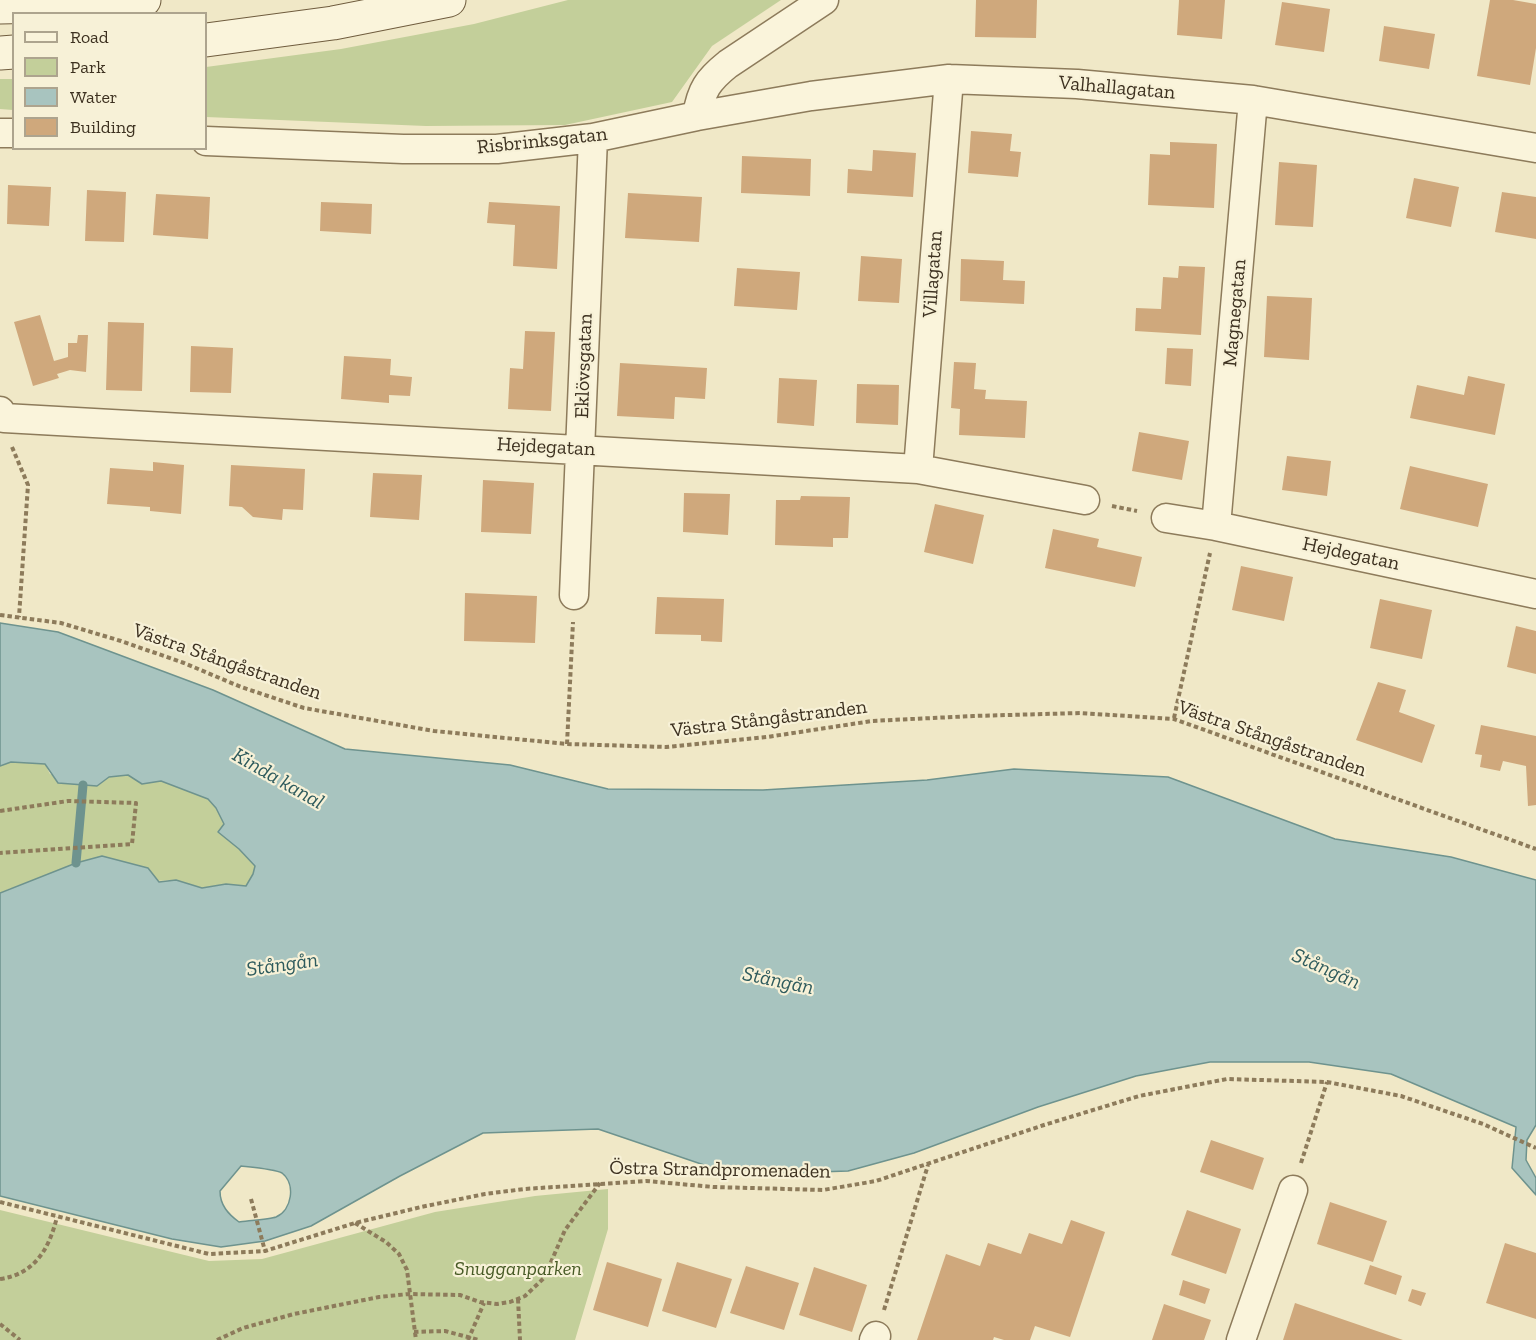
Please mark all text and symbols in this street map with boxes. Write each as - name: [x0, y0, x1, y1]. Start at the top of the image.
- legend: [12, 12, 207, 150]
- text: Road: [70, 26, 109, 48]
- text: Park: [70, 56, 106, 78]
- street label: Valhallagatan: [1058, 71, 1176, 105]
- text: Water: [70, 86, 117, 108]
- text: Building: [70, 116, 136, 138]
- street label: Risbrinksgatan: [476, 122, 608, 160]
- street label: Villagatan: [918, 229, 948, 319]
- street label: Magnegatan: [1218, 258, 1252, 368]
- street label: Eklövsgatan: [570, 313, 598, 419]
- street label: Hejdegatan: [496, 432, 596, 462]
- street label: Hejdegatan: [1300, 532, 1402, 576]
- street label: Västra Stångåstranden: [130, 619, 324, 705]
- street label: Västra Stångåstranden: [670, 695, 868, 743]
- street label: Västra Stångåstranden: [1175, 696, 1369, 782]
- water label: Kinda kanal: [228, 743, 328, 815]
- water label: Stångån: [1288, 943, 1364, 995]
- water label: Stångån: [245, 948, 319, 982]
- water label: Stångån: [740, 961, 816, 1001]
- street label: Östra Strandpromenaden: [609, 1156, 831, 1184]
- park label: Snugganparken: [454, 1257, 582, 1281]

